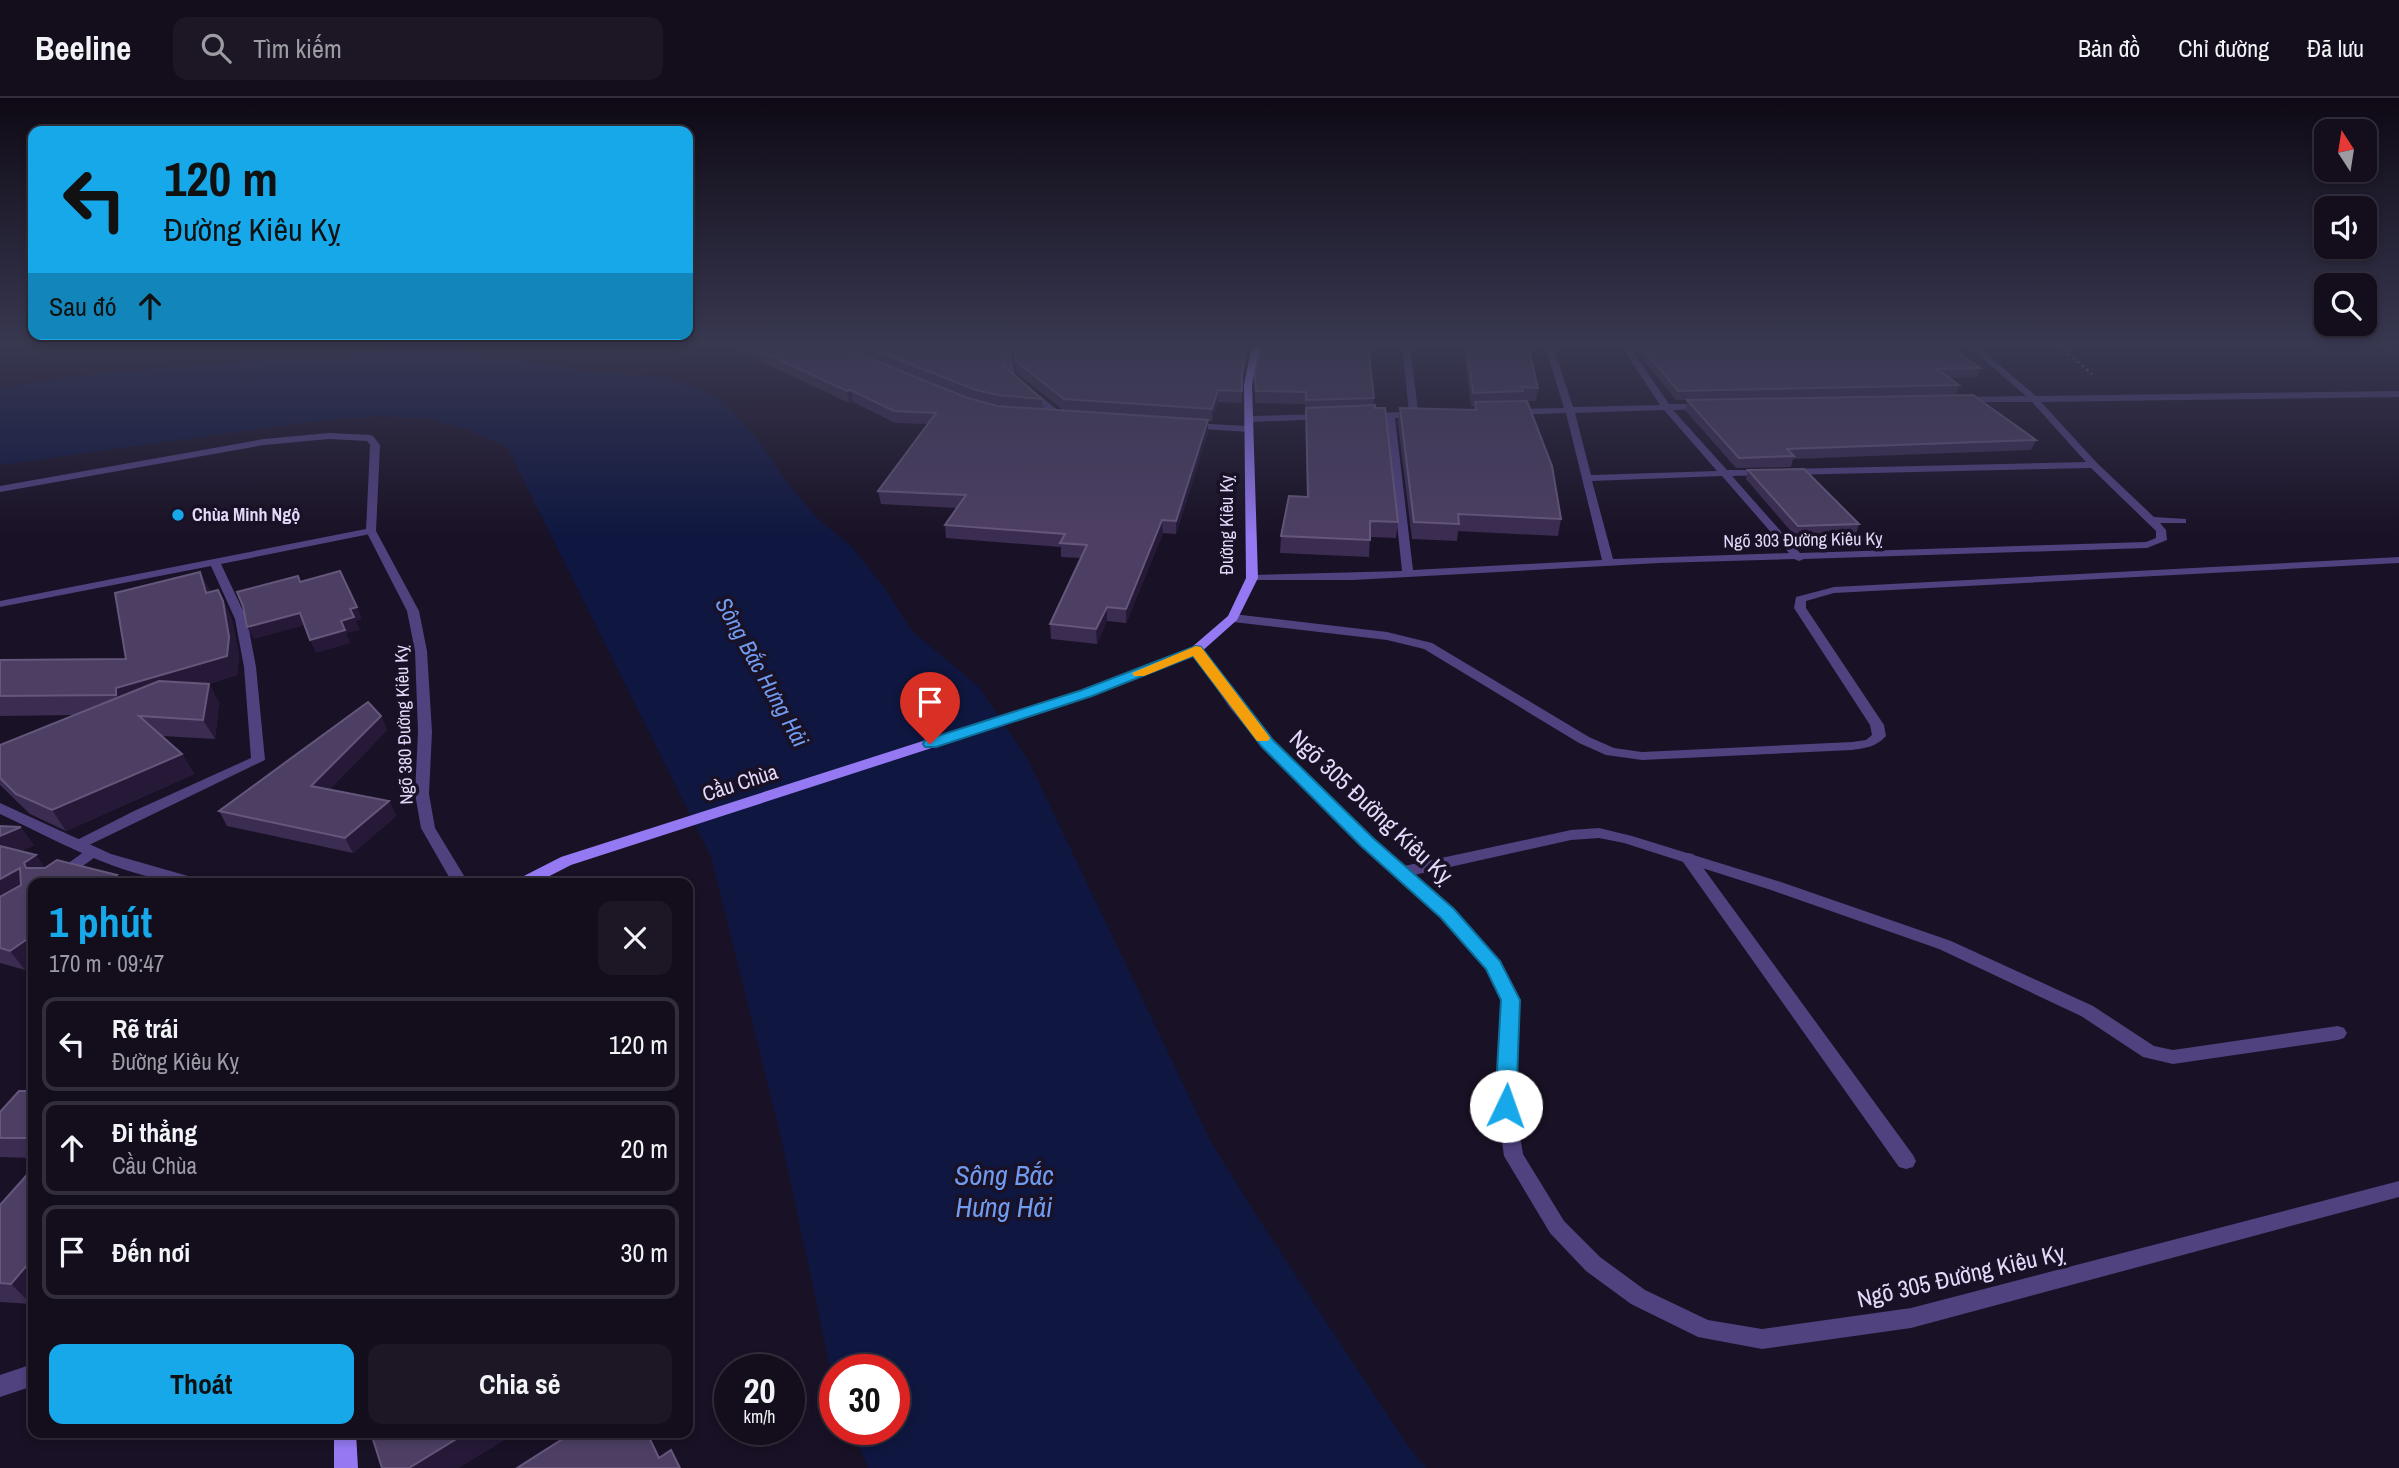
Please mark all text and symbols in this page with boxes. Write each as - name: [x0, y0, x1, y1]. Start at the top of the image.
- search box: [173, 17, 663, 80]
- text: Beeline: [35, 26, 131, 70]
- icon: search: [197, 29, 235, 67]
- text: Tìm kiếm: [253, 31, 342, 66]
- text: Bản đồ: [2078, 32, 2140, 64]
- text: Chỉ đường: [2178, 32, 2269, 64]
- text: Đã lưu: [2307, 32, 2364, 64]
- north arrow: [2314, 119, 2376, 182]
- map controls: [2314, 119, 2377, 336]
- text: 120 m: [164, 145, 278, 211]
- icon: left: [49, 154, 140, 245]
- button: sound: [2314, 196, 2377, 259]
- text: Đường Kiêu Kỵ: [164, 208, 341, 251]
- button: search: [2314, 273, 2377, 336]
- icon: ahead: [131, 287, 169, 325]
- text: Sau đó: [49, 289, 117, 324]
- street label: Đường Kiêu Kỵ: [1214, 475, 1239, 575]
- place label: Chùa Minh Ngộ: [192, 502, 300, 527]
- marker: Chùa Minh Ngộ: [170, 507, 186, 523]
- street label: Ngõ 303 Đường Kiêu Kỵ: [1723, 526, 1883, 553]
- water label: Sông Bắc Hưng Hải: [708, 591, 817, 753]
- street label: Ngõ 380 Đường Kiêu Kỵ: [388, 644, 419, 805]
- pin: [900, 672, 960, 744]
- icon: arrive: [911, 683, 949, 721]
- street label: Ngõ 305 Đường Kiêu Kỵ: [1283, 722, 1460, 890]
- street label: Cầu Chùa: [698, 757, 782, 808]
- text: 1 phút: [49, 894, 152, 950]
- button: close: [598, 901, 672, 975]
- text: 170 m · 09:47: [49, 948, 164, 979]
- text: Rẽ trái: [112, 1011, 178, 1046]
- icon: left: [53, 1025, 91, 1063]
- text: 120 m: [609, 1027, 668, 1062]
- text: Đường Kiêu Kỵ: [112, 1046, 239, 1077]
- position arrow: [1469, 1069, 1543, 1143]
- text: Đi thẳng: [112, 1115, 197, 1150]
- icon: ahead: [53, 1129, 91, 1167]
- text: 20 m: [621, 1131, 668, 1166]
- text: Cầu Chùa: [112, 1150, 197, 1181]
- water label: Sông Bắc Hưng Hải: [954, 1156, 1054, 1226]
- icon: arrive: [53, 1233, 91, 1271]
- text: Đến nơi: [112, 1235, 190, 1270]
- text: 30 m: [621, 1235, 668, 1270]
- street label: Ngõ 305 Đường Kiêu Kỵ: [1854, 1236, 2068, 1314]
- button: Thoát: [49, 1344, 354, 1424]
- button: Chia sẻ: [368, 1344, 672, 1424]
- speed limit sign: 30: [819, 1354, 910, 1445]
- text: 20: [744, 1367, 775, 1414]
- text: km/h: [744, 1404, 776, 1429]

